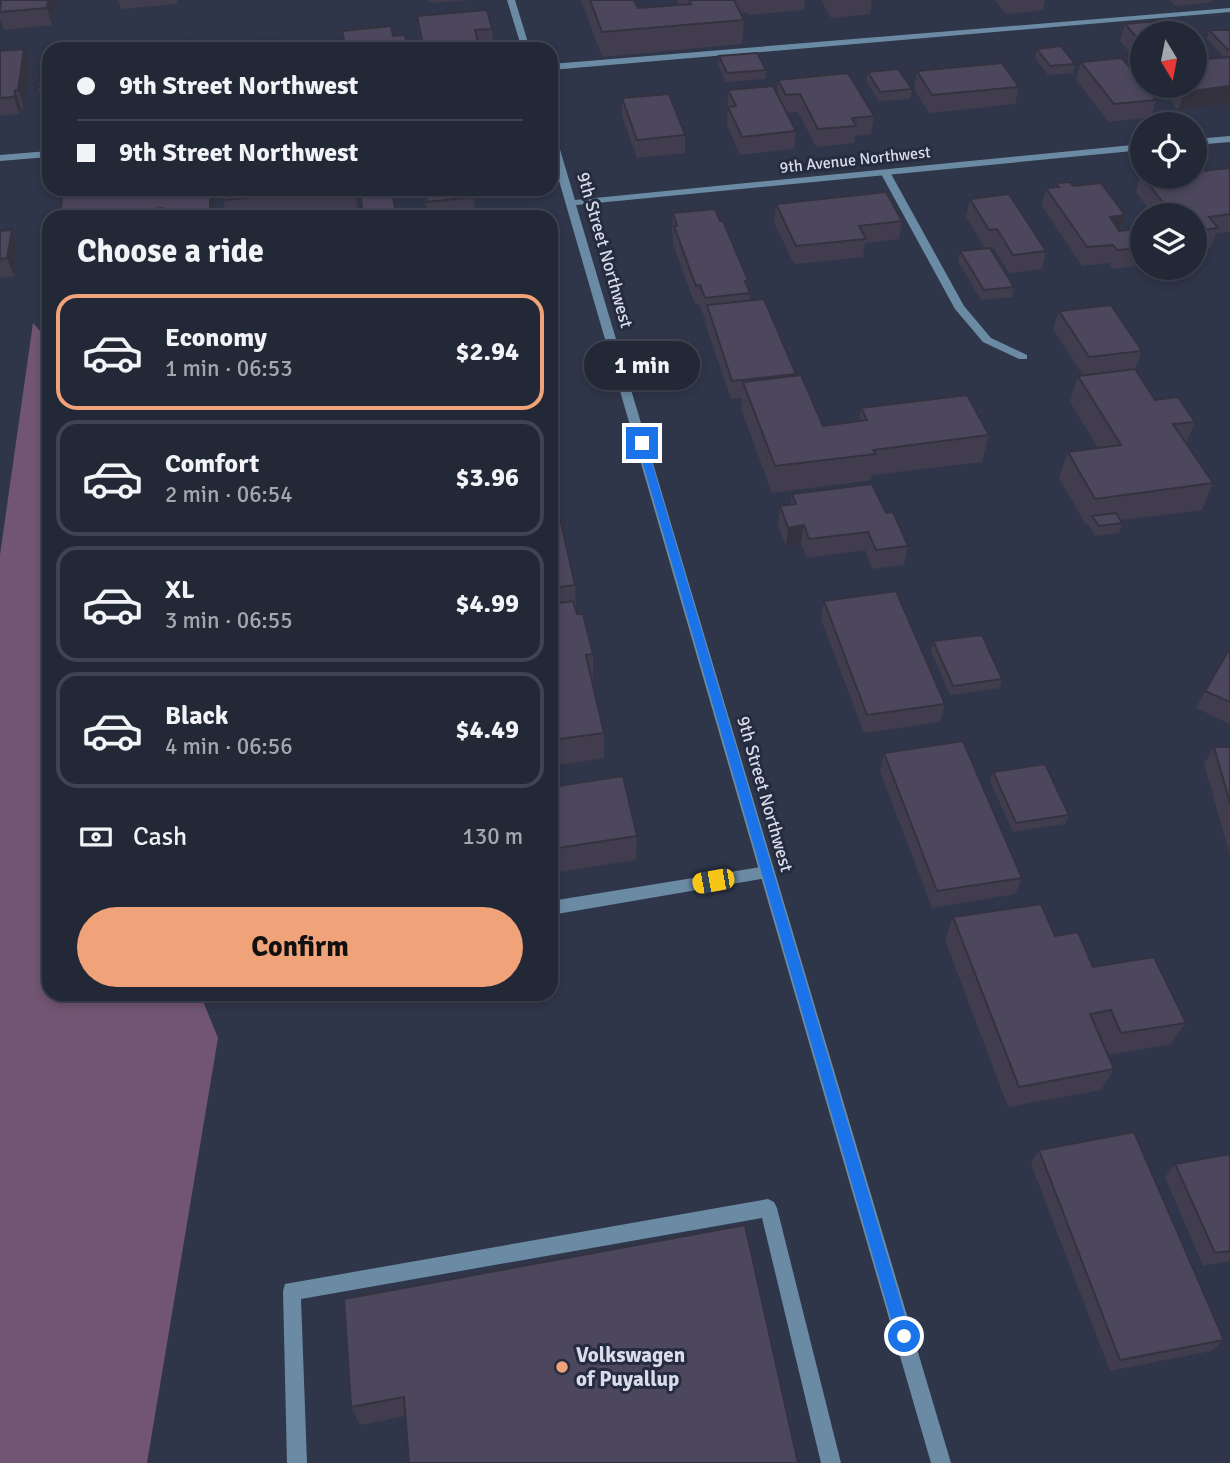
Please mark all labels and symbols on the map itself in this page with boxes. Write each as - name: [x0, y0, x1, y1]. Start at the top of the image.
- north arrow: [1130, 21, 1208, 98]
- street label: 9th Avenue Northwest: [779, 142, 932, 178]
- street label: 9th Street Northwest: [572, 170, 638, 330]
- callout: 1 min: [584, 342, 700, 390]
- route end: [626, 427, 658, 459]
- street label: 9th Street Northwest: [732, 714, 798, 874]
- car: [691, 867, 736, 895]
- route start: [888, 1320, 920, 1352]
- place label: Volkswagen of Puyallup: [576, 1342, 685, 1392]
- marker: Volkswagen of Puyallup: [554, 1359, 570, 1375]

